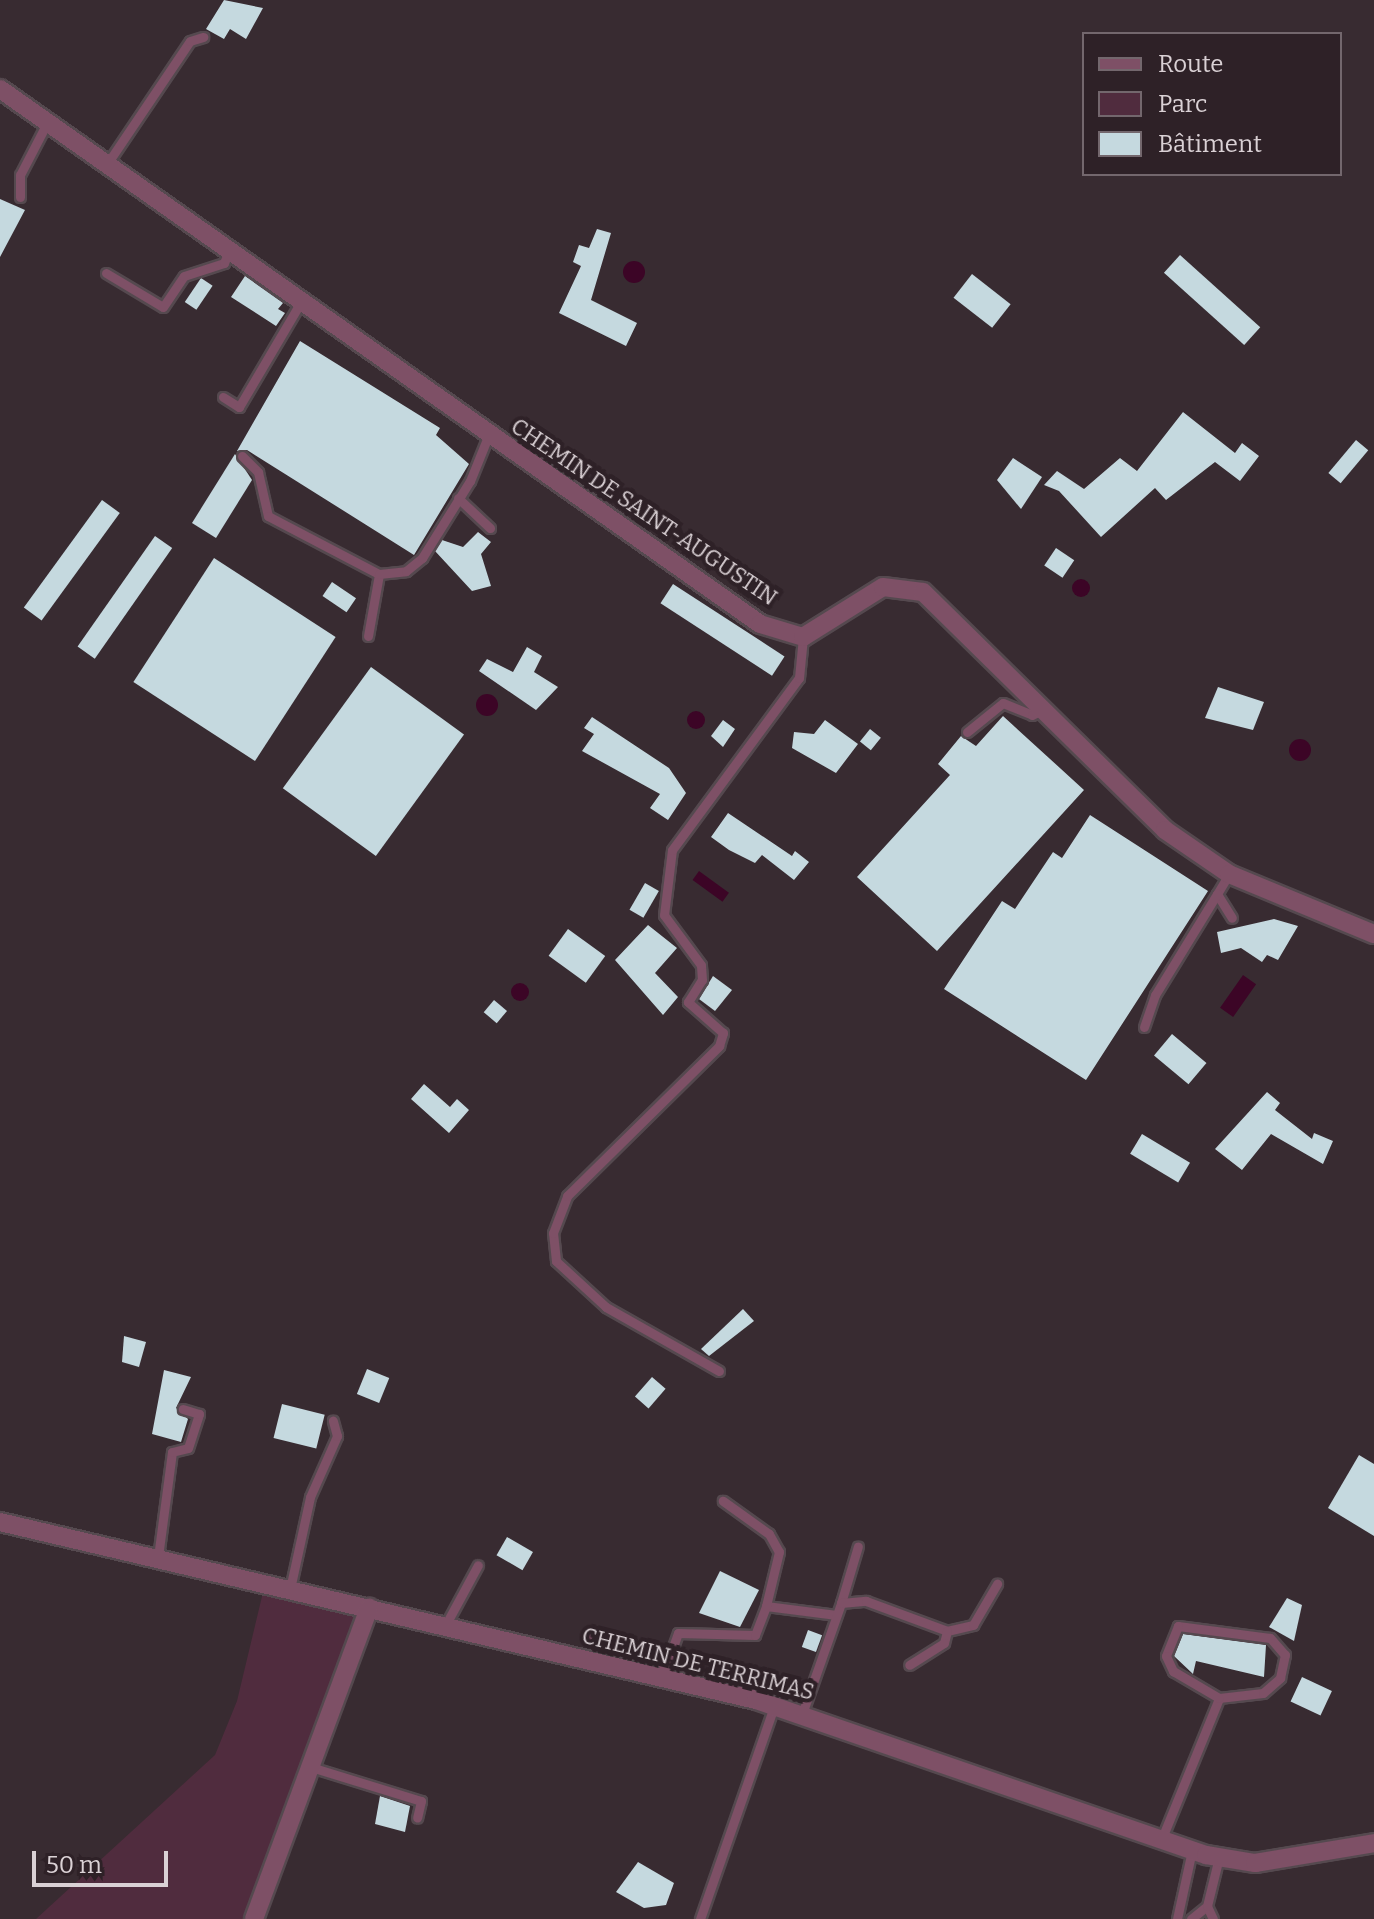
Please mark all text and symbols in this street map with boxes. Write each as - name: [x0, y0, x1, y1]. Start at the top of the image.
- legend: [1082, 32, 1342, 176]
- text: Route: [1158, 50, 1223, 78]
- text: Parc: [1158, 90, 1207, 118]
- text: Bâtiment: [1158, 130, 1262, 158]
- street label: CHEMIN DE SAINT-AUGUSTIN: [506, 413, 782, 611]
- street label: CHEMIN DE TERRIMAS: [579, 1622, 817, 1706]
- scale bar: [36, 1835, 172, 1885]
- text: 50 m: [46, 1851, 102, 1879]

